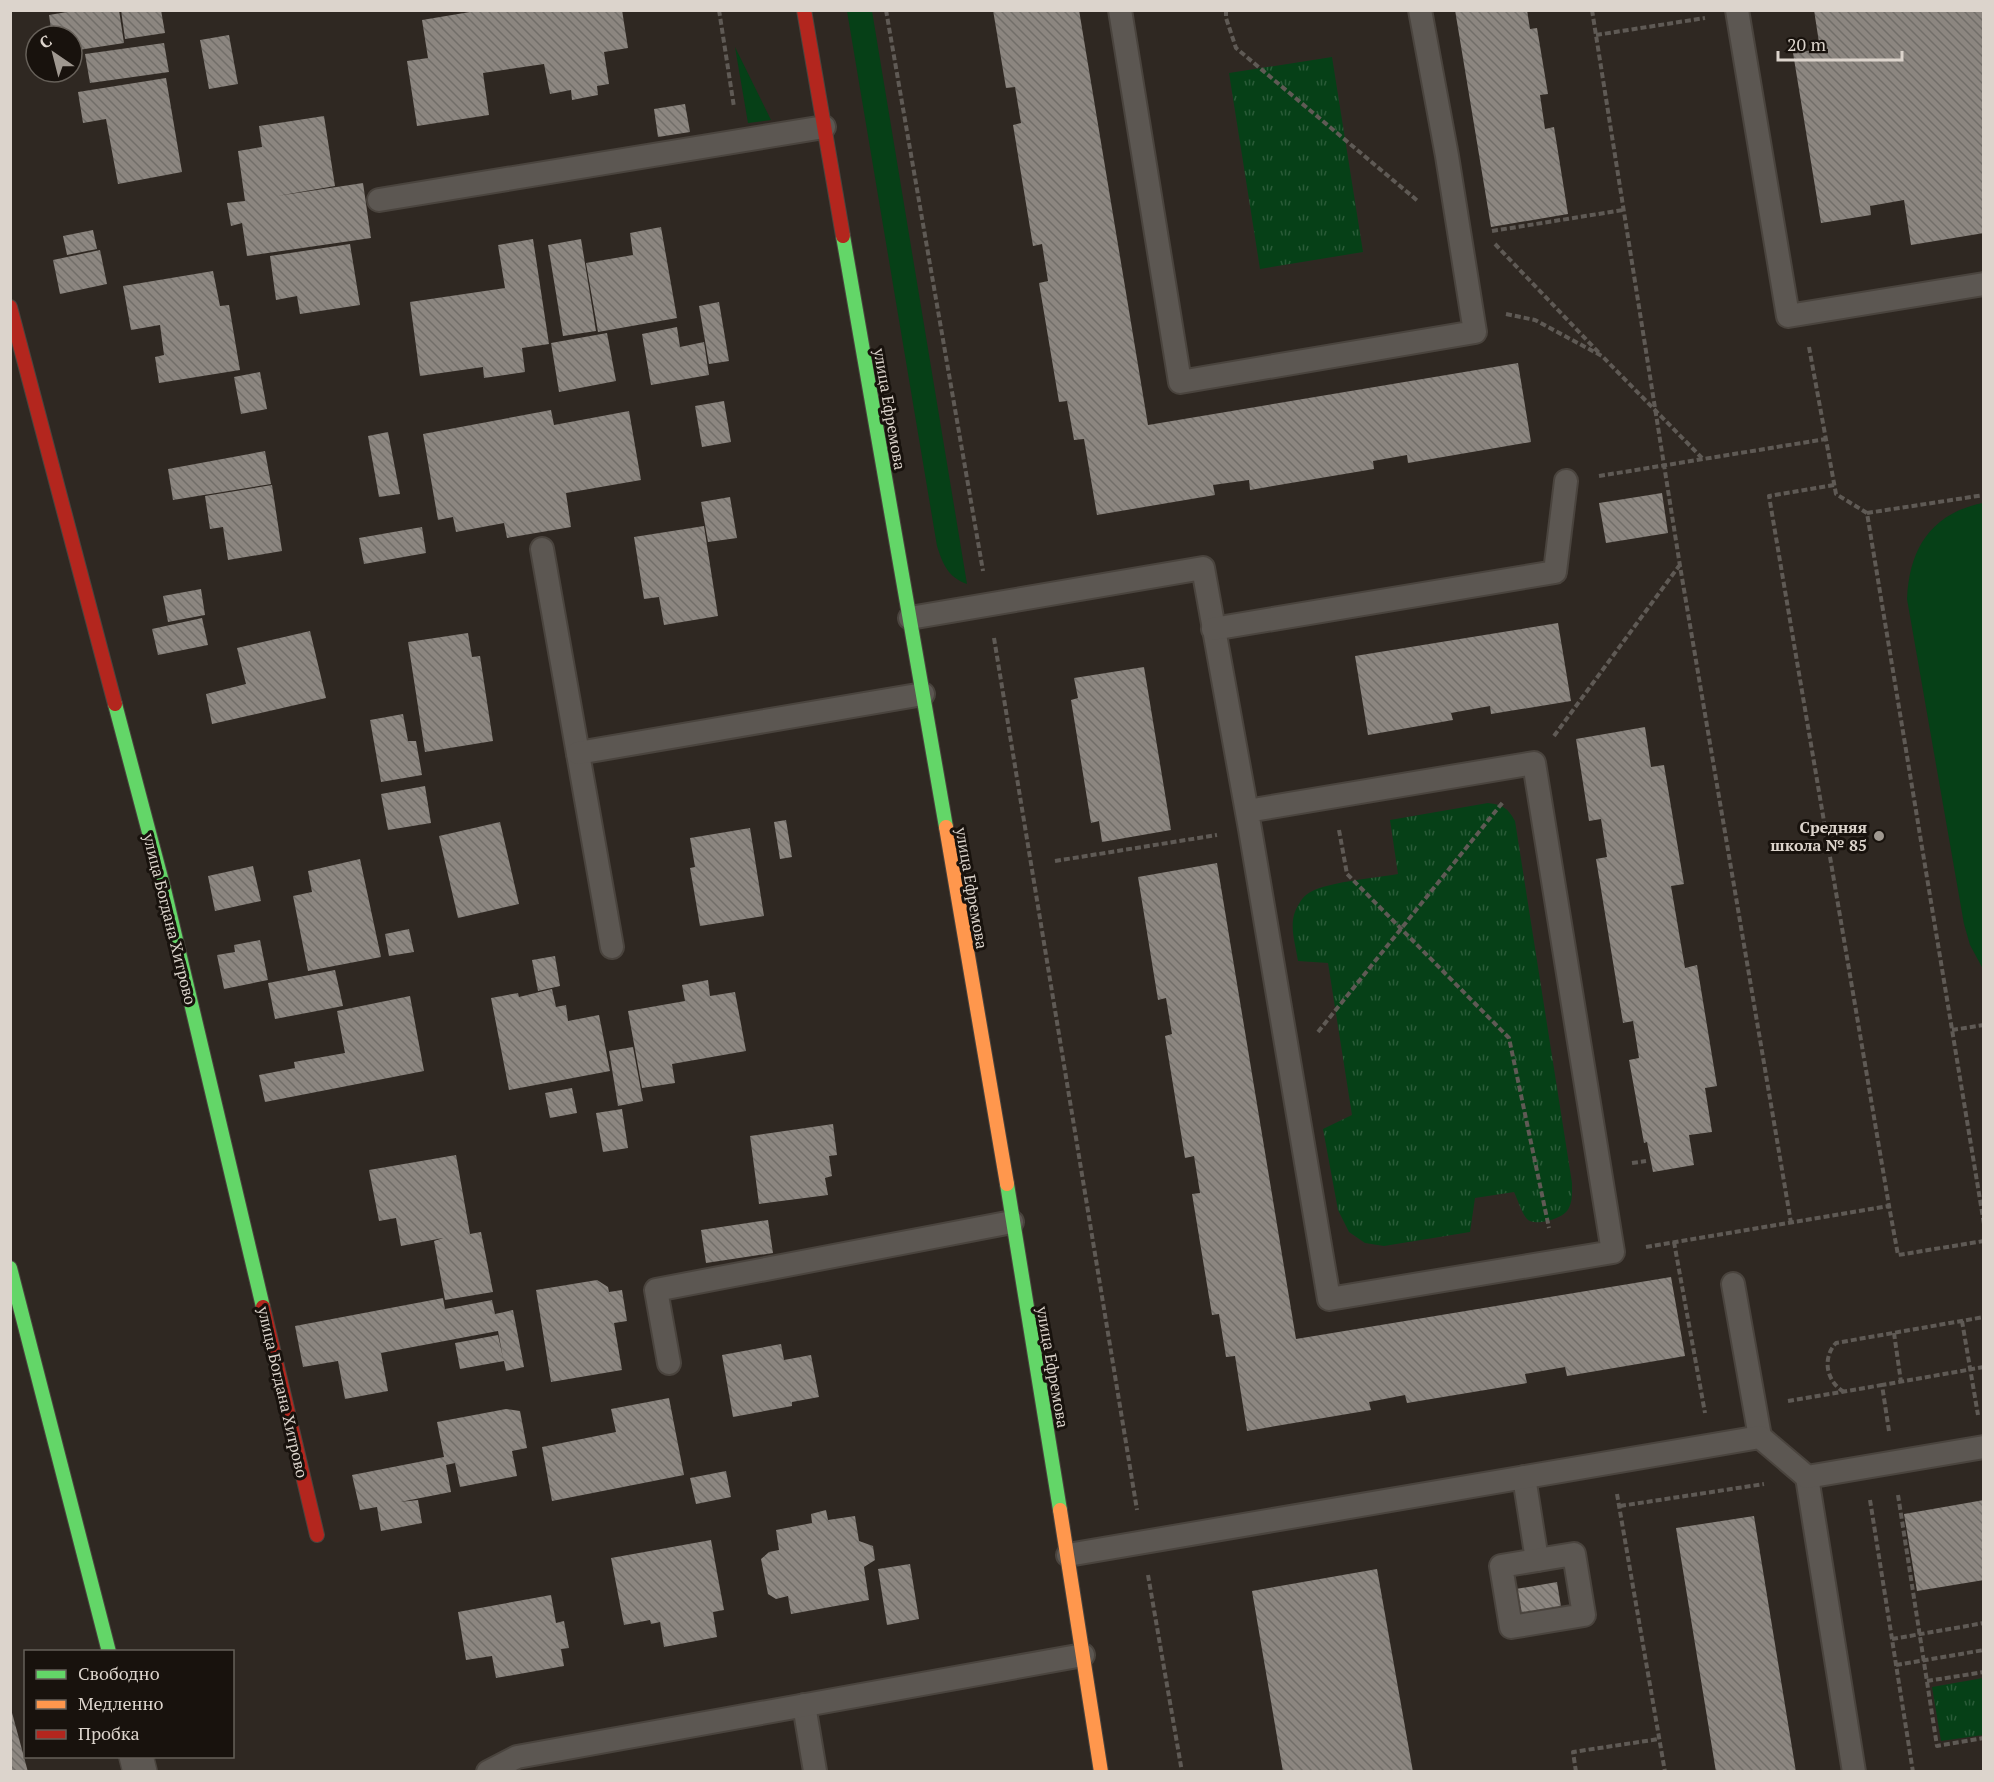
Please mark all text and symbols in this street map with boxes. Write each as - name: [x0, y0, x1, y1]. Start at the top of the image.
- north arrow: [24, 24, 84, 84]
- scale bar: [1778, 24, 1902, 62]
- text: С: [35, 30, 56, 54]
- text: 20 m: [1787, 32, 1827, 56]
- street label: улица Ефремова: [868, 345, 912, 472]
- place label: Средняя школа № 85: [1770, 816, 1867, 856]
- street label: улица Ефремова: [950, 824, 994, 951]
- marker: Средняя школа № 85: [1872, 829, 1886, 843]
- street label: улица Богдана Хитрово: [138, 830, 202, 1007]
- street label: улица Богдана Хитрово: [252, 1303, 313, 1480]
- street label: улица Ефремова: [1031, 1303, 1075, 1430]
- legend: [24, 1650, 234, 1758]
- text: Свободно: [78, 1661, 160, 1685]
- text: Медленно: [78, 1691, 164, 1715]
- text: Пробка: [78, 1721, 140, 1745]

